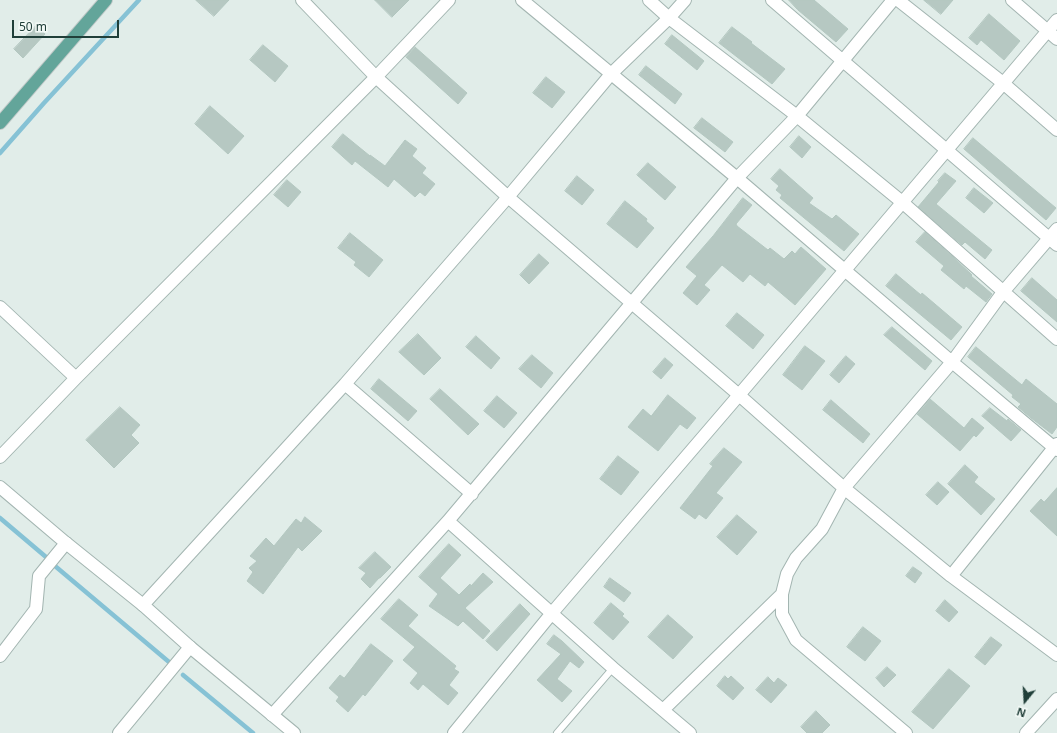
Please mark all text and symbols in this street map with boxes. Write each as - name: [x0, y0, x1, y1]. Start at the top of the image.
- scale bar: [14, 12, 121, 38]
- text: 50 m: [19, 18, 47, 35]
- north arrow: [1005, 681, 1045, 721]
- text: N: [1015, 704, 1028, 721]

